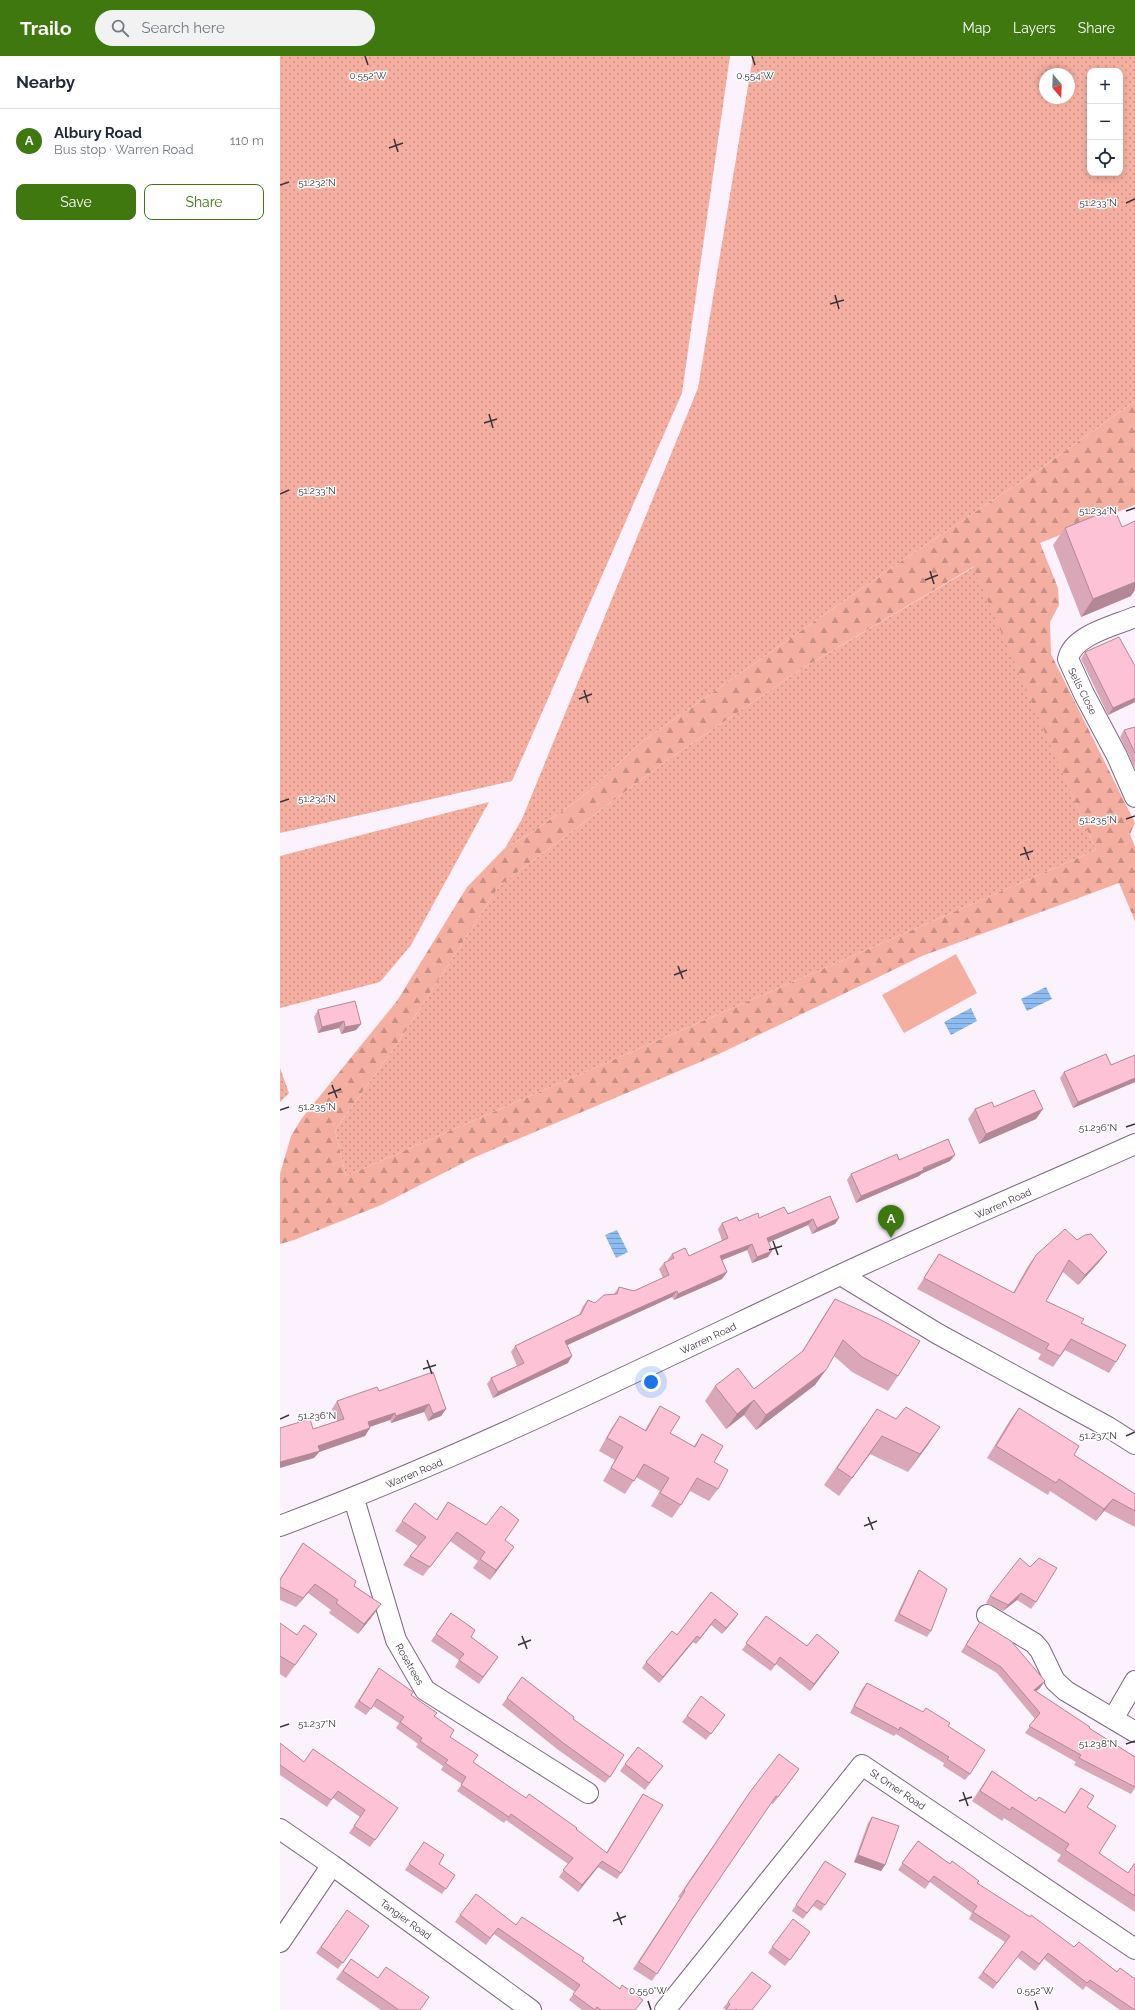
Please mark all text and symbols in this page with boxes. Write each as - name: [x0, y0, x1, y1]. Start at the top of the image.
- search box: [95, 10, 375, 46]
- text: Trailo: [20, 17, 71, 39]
- icon: search: [109, 17, 131, 39]
- text: Search here: [141, 19, 225, 37]
- text: Map: [963, 20, 991, 36]
- text: Layers: [1013, 20, 1056, 36]
- text: Share: [1078, 20, 1115, 36]
- north arrow: [1039, 68, 1075, 104]
- map controls: [1087, 68, 1123, 176]
- button: +: [1087, 68, 1123, 104]
- text: 0.552°W: [349, 70, 387, 81]
- text: 0.554°W: [736, 70, 774, 81]
- text: Nearby: [16, 72, 75, 92]
- button: −: [1087, 104, 1123, 140]
- text: Albury Road: [54, 124, 142, 142]
- text: A: [25, 133, 33, 148]
- text: 110 m: [230, 133, 264, 148]
- button: locate: [1087, 140, 1123, 176]
- text: Bus stop · Warren Road: [54, 142, 194, 157]
- text: 51.232°N: [298, 177, 336, 188]
- button: Save: [16, 184, 136, 220]
- button: Share: [144, 184, 264, 220]
- text: 51.233°N: [1079, 197, 1117, 208]
- text: 51.233°N: [298, 485, 336, 496]
- text: 51.234°N: [1079, 505, 1117, 516]
- street label: Sells Close: [1066, 666, 1099, 717]
- text: 51.234°N: [298, 793, 336, 804]
- text: 51.235°N: [1079, 814, 1117, 825]
- text: 51.235°N: [298, 1101, 336, 1112]
- text: 51.236°N: [1079, 1122, 1117, 1133]
- street label: Warren Road: [973, 1186, 1033, 1221]
- pin: A: [878, 1205, 904, 1238]
- street label: Warren Road: [678, 1321, 738, 1356]
- your location: [641, 1372, 661, 1392]
- text: 51.236°N: [298, 1410, 336, 1421]
- text: 51.237°N: [1079, 1430, 1117, 1441]
- street label: Warren Road: [384, 1457, 444, 1490]
- street label: Rosetrees: [393, 1641, 426, 1687]
- text: 51.237°N: [298, 1718, 336, 1729]
- text: 51.238°N: [1079, 1738, 1117, 1749]
- street label: St Omer Road: [868, 1767, 927, 1812]
- street label: Tangier Road: [378, 1897, 433, 1942]
- text: 0.550°W: [629, 1985, 668, 1996]
- text: 0.552°W: [1016, 1985, 1054, 1996]

